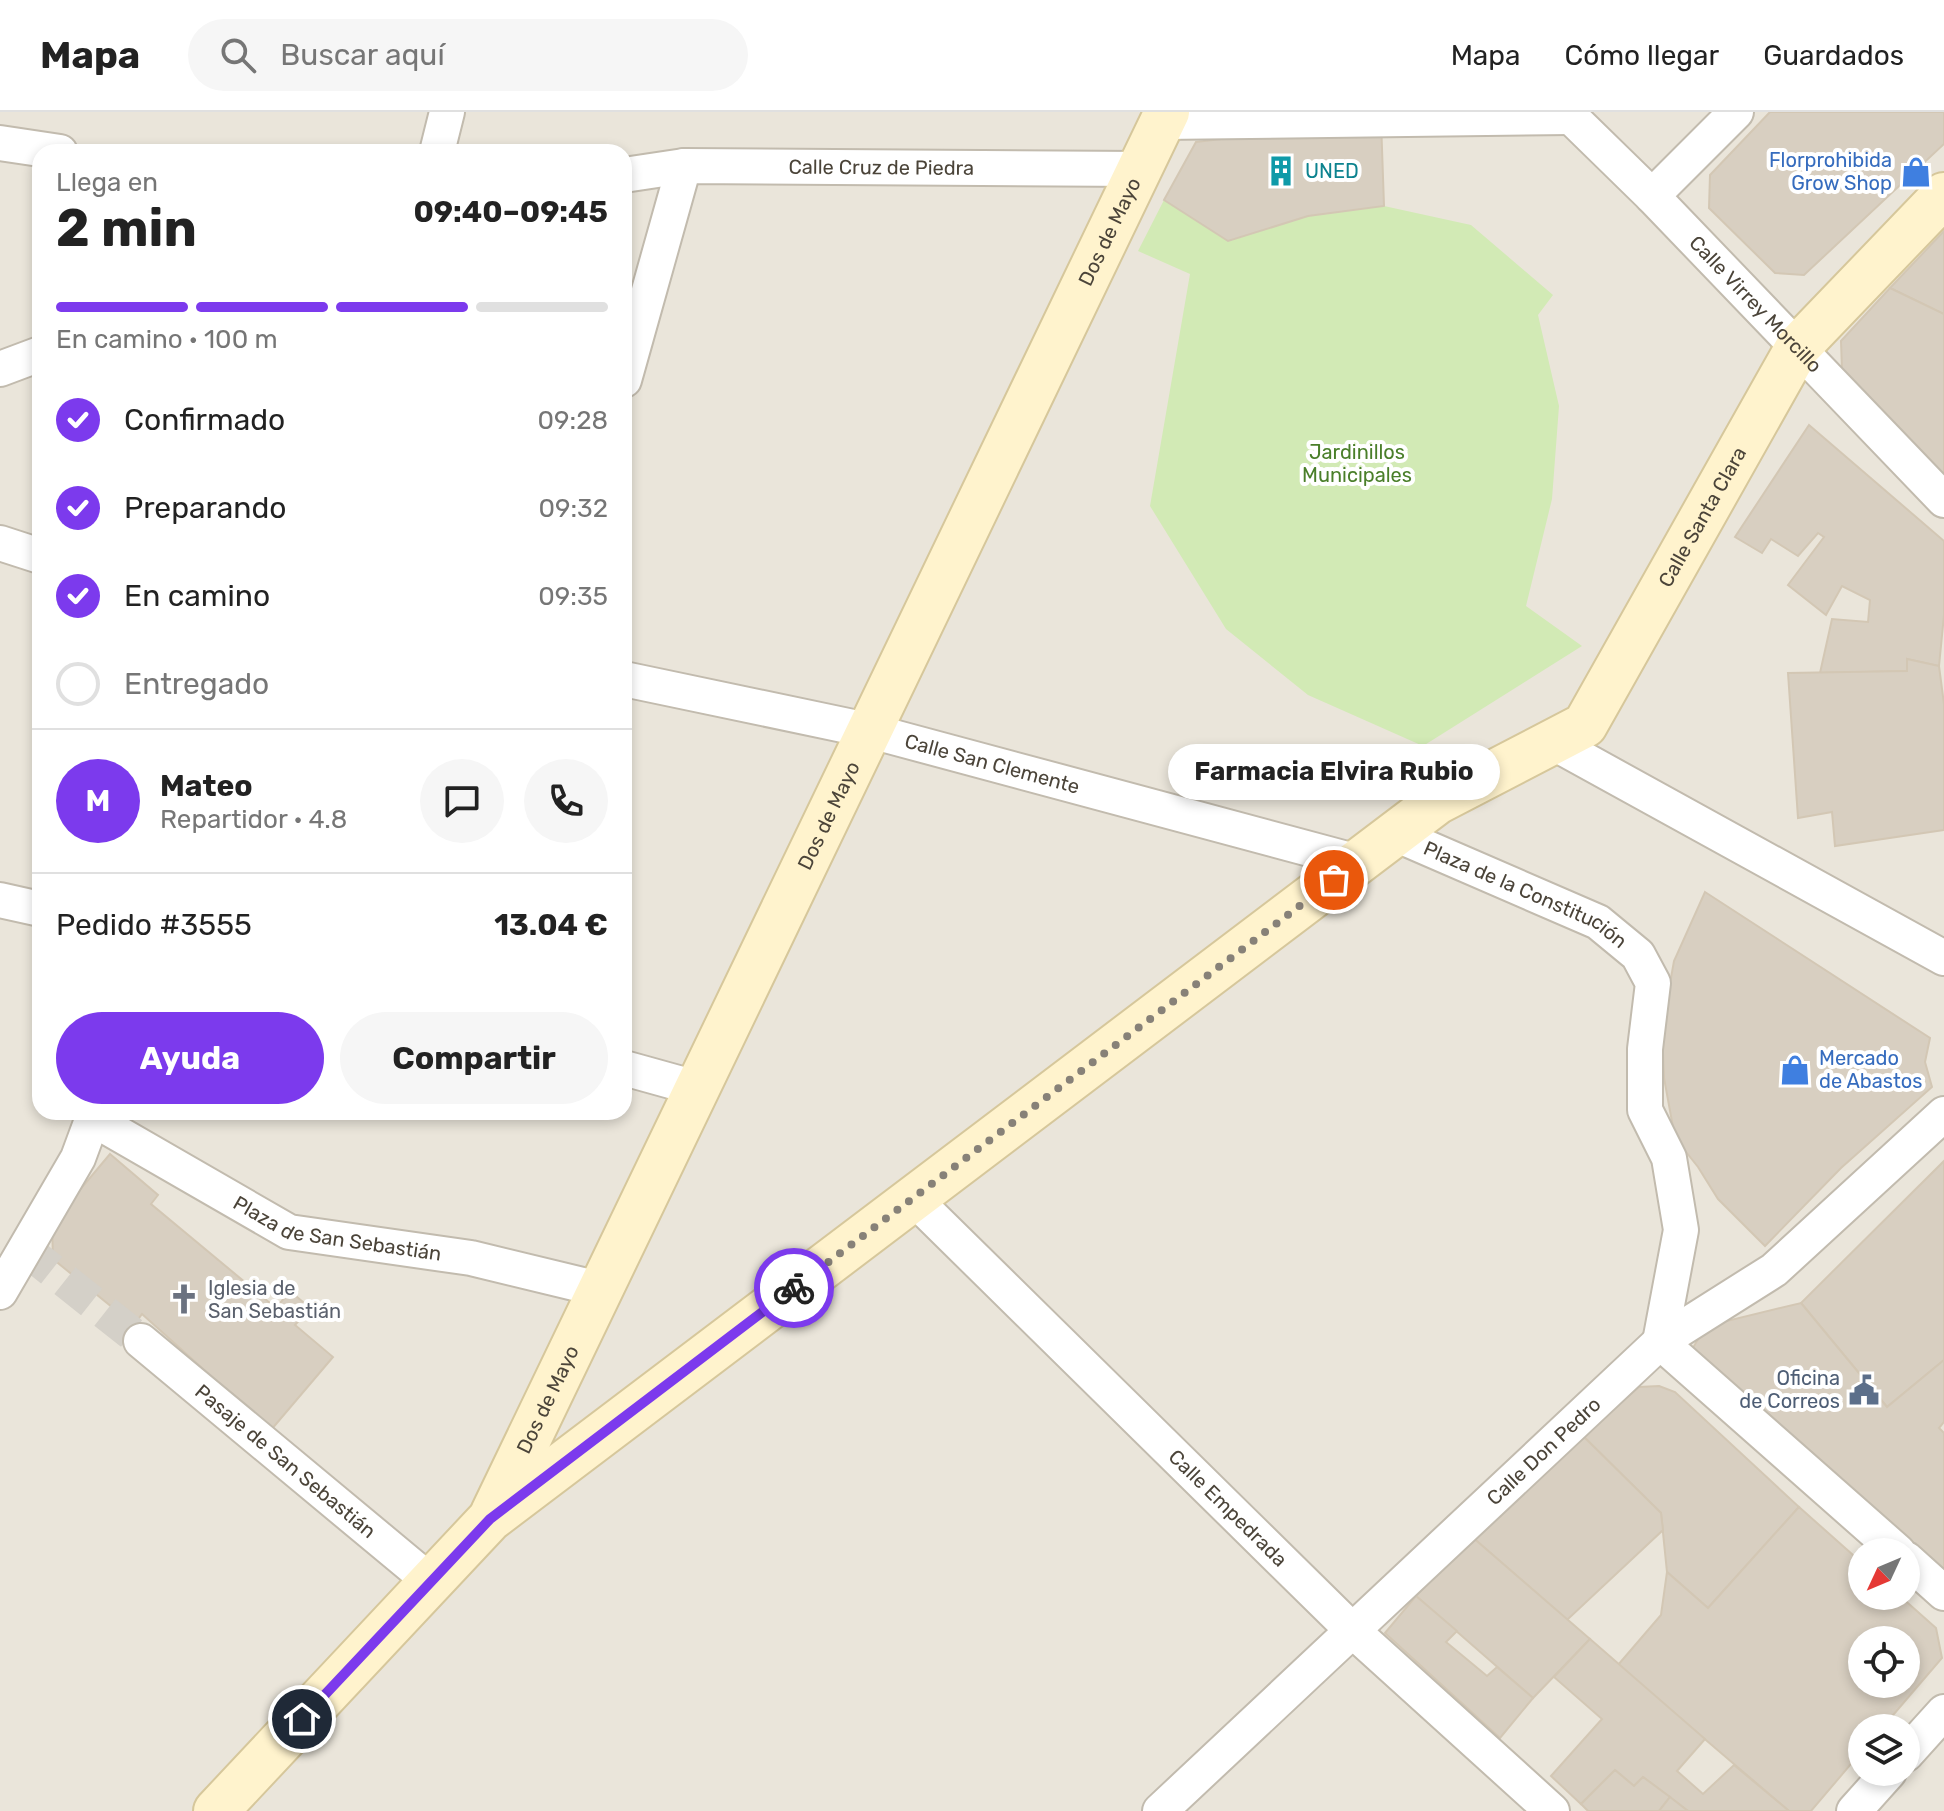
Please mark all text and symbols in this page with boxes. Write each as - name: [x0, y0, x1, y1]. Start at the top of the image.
- search box: [188, 19, 748, 91]
- text: Mapa: [40, 32, 140, 78]
- icon: search: [216, 33, 260, 77]
- text: Buscar aquí: [280, 37, 445, 73]
- text: Mapa: [1451, 39, 1520, 72]
- text: Cómo llegar: [1564, 39, 1719, 72]
- text: Guardados: [1763, 39, 1904, 72]
- place label: Florprohibida Grow Shop: [1769, 148, 1892, 195]
- building icon: UNED: [1264, 154, 1298, 188]
- street label: Calle Cruz de Piedra: [788, 155, 974, 180]
- shop icon: Florprohibida Grow Shop: [1899, 155, 1933, 189]
- place label: UNED: [1305, 159, 1359, 183]
- text: Llega en: [56, 167, 158, 198]
- street label: Dos de Mayo: [1073, 174, 1146, 290]
- text: 09:40–09:45: [413, 194, 608, 230]
- text: 2 min: [56, 197, 197, 259]
- street label: Calle Virrey Morcillo: [1685, 231, 1827, 378]
- text: En camino · 100 m: [56, 324, 278, 355]
- icon: check: [56, 398, 100, 442]
- text: Confirmado: [124, 402, 285, 438]
- text: 09:28: [538, 405, 608, 436]
- park label: Jardinillos Municipales: [1302, 440, 1412, 487]
- street label: Calle Santa Clara: [1653, 442, 1751, 591]
- icon: check: [56, 486, 100, 530]
- text: Preparando: [124, 490, 287, 526]
- text: 09:32: [539, 493, 608, 524]
- icon: check: [56, 574, 100, 618]
- text: En camino: [124, 578, 270, 614]
- text: 09:35: [538, 581, 608, 612]
- text: Entregado: [124, 666, 269, 702]
- street label: Calle San Clemente: [902, 729, 1082, 799]
- callout: Farmacia Elvira Rubio: [1168, 744, 1500, 800]
- text: Farmacia Elvira Rubio: [1194, 756, 1474, 787]
- street label: Dos de Mayo: [792, 757, 865, 874]
- button: chat: [420, 759, 504, 843]
- button: phone: [524, 759, 608, 843]
- text: Mateo: [160, 768, 253, 804]
- text: M: [86, 783, 110, 819]
- text: Repartidor · 4.8: [160, 804, 347, 835]
- street label: Plaza de la Constitución: [1420, 836, 1632, 953]
- pin: [1300, 846, 1368, 914]
- icon: bag: [1312, 858, 1356, 902]
- text: Pedido #3555: [56, 907, 252, 943]
- text: 13.04 €: [494, 907, 608, 943]
- button: Ayuda: [56, 1012, 324, 1104]
- button: Compartir: [340, 1012, 608, 1104]
- place label: Mercado de Abastos: [1819, 1046, 1923, 1093]
- shop icon: Mercado de Abastos: [1778, 1053, 1812, 1087]
- street label: Plaza de San Sebastián: [229, 1190, 443, 1266]
- courier: [754, 1248, 834, 1328]
- icon: bike: [772, 1266, 816, 1310]
- place label: Iglesia de San Sebastián: [208, 1276, 341, 1323]
- church icon: Iglesia de San Sebastián: [167, 1282, 201, 1316]
- street label: Dos de Mayo: [511, 1341, 584, 1457]
- place label: Oficina de Correos: [1739, 1366, 1840, 1413]
- public building icon: Oficina de Correos: [1847, 1373, 1881, 1407]
- street label: Pasaje de San Sebastián: [190, 1379, 381, 1543]
- street label: Calle Don Pedro: [1482, 1392, 1606, 1510]
- street label: Calle Empedrada: [1164, 1445, 1292, 1572]
- north arrow: [1848, 1538, 1920, 1610]
- map controls: [1848, 1538, 1920, 1786]
- button: locate: [1848, 1626, 1920, 1698]
- pin: [268, 1685, 336, 1753]
- icon: home: [280, 1697, 324, 1741]
- button: layers: [1848, 1714, 1920, 1786]

